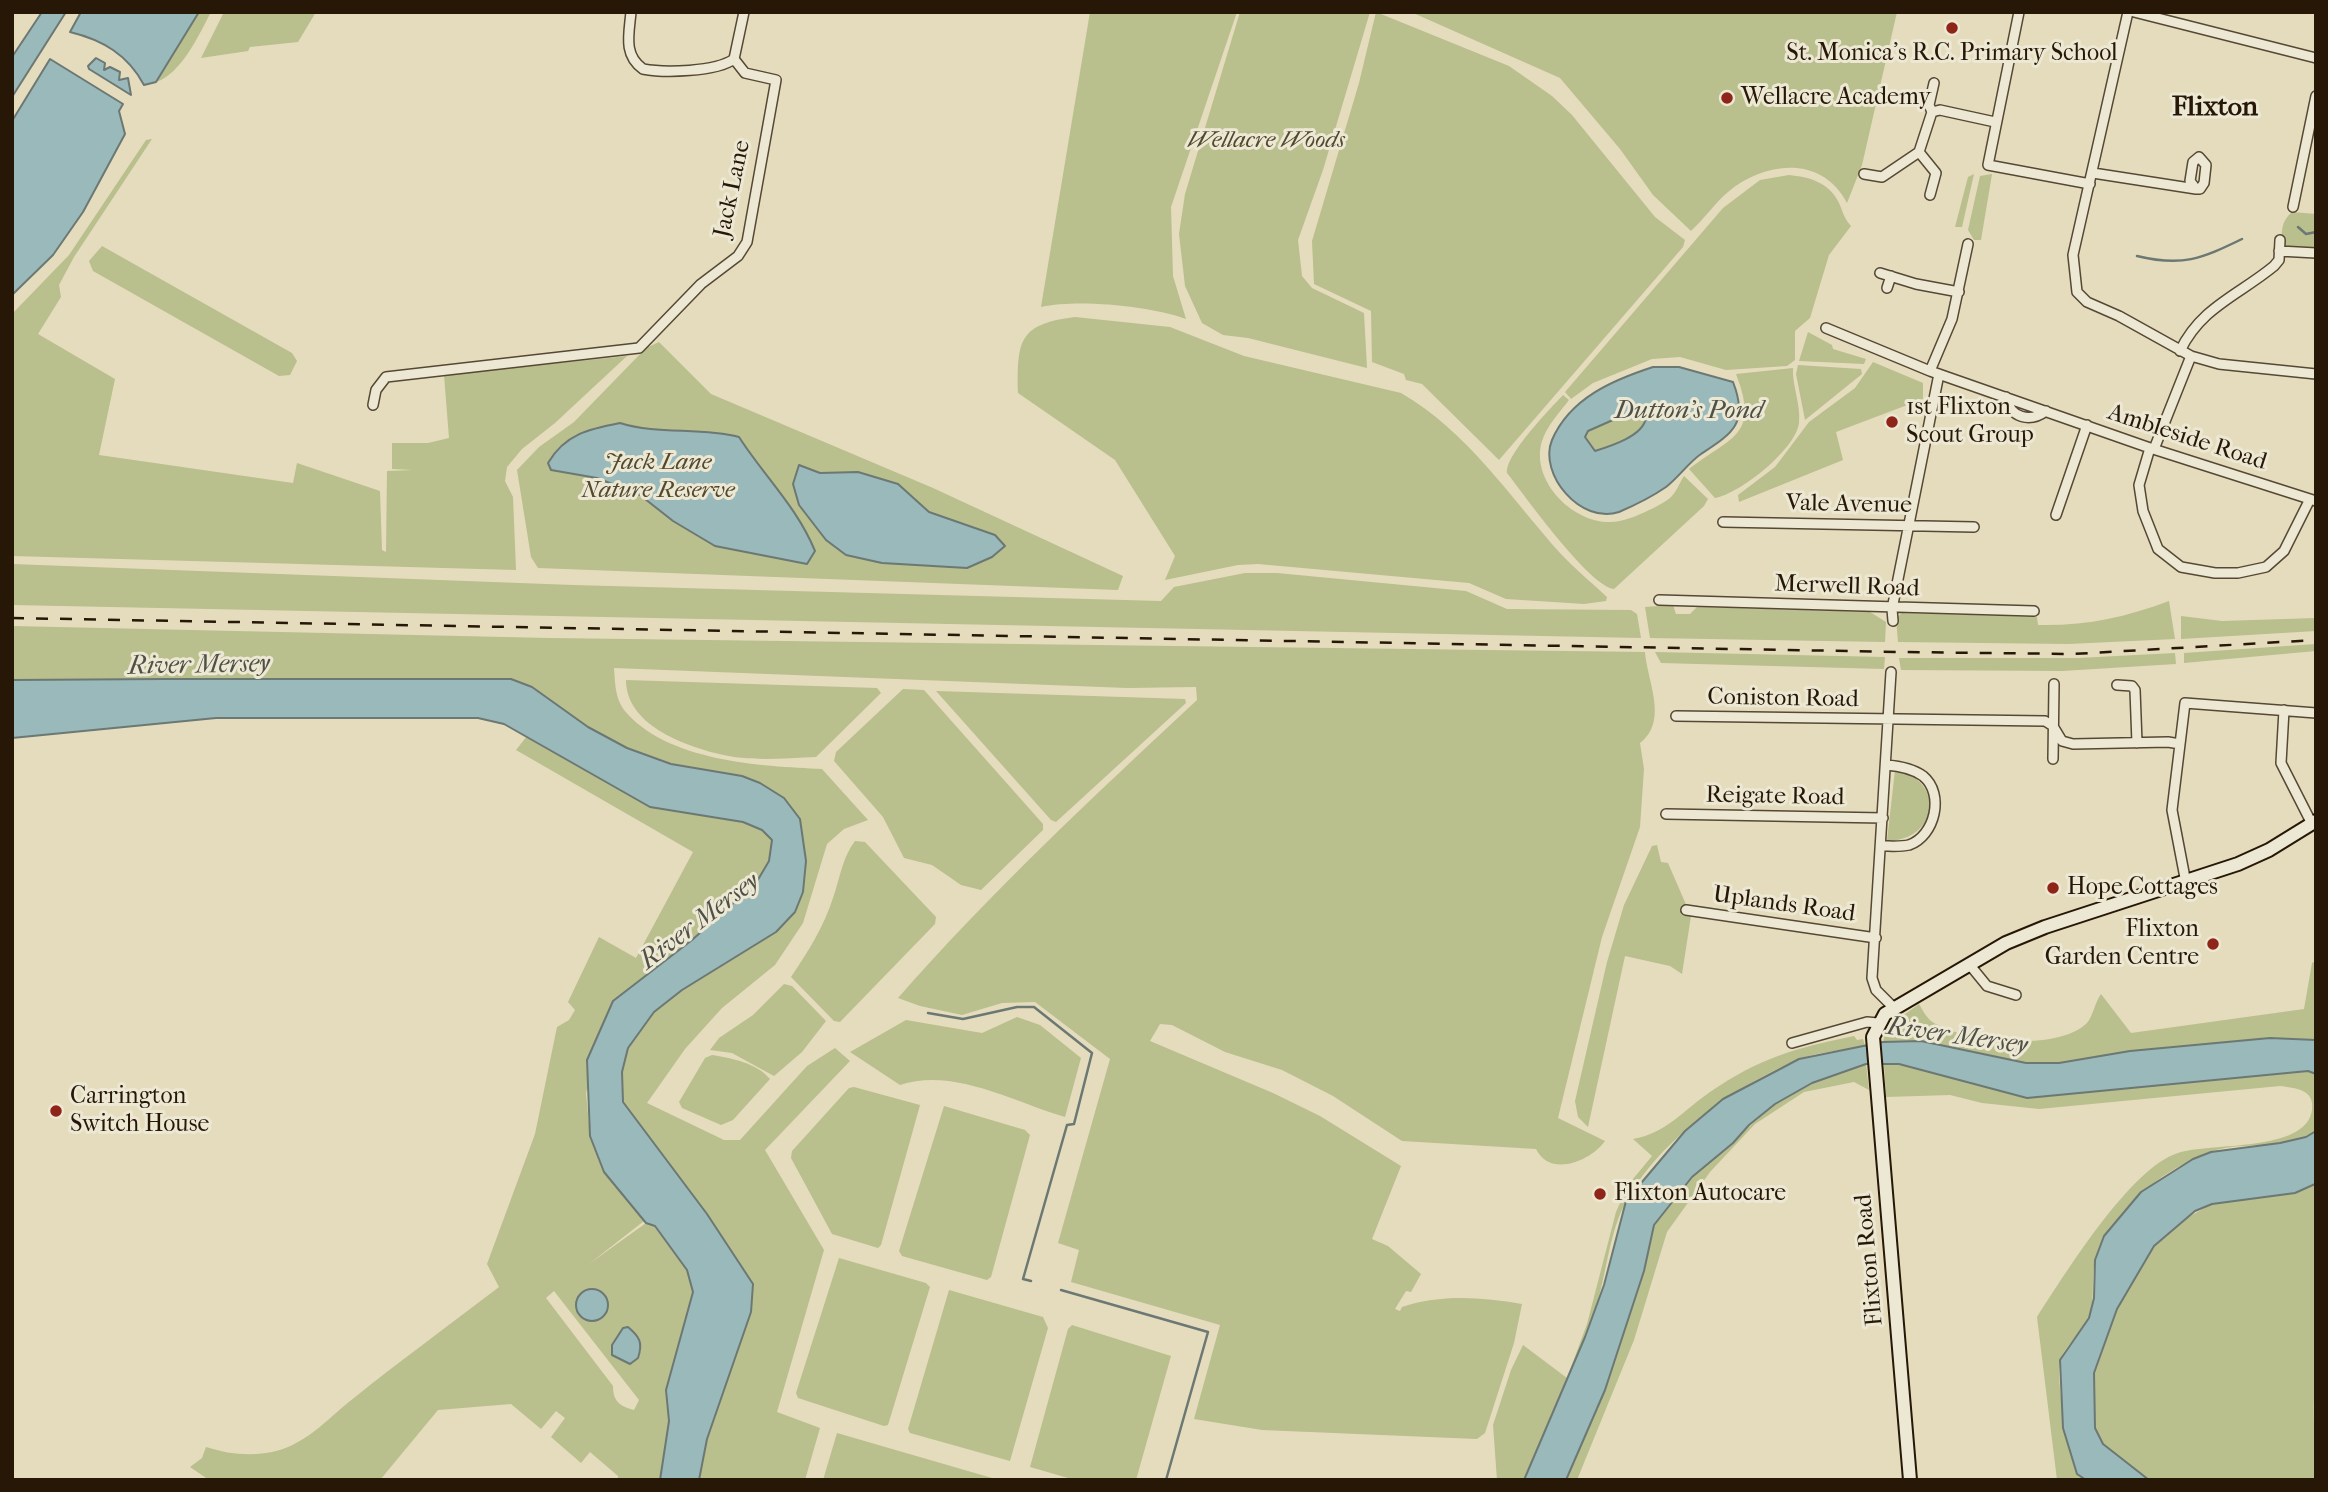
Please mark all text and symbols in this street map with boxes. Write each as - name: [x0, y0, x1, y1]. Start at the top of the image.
- marker: St. Monica's R.C. Primary School: [1944, 20, 1960, 36]
- place label: St. Monica's R.C. Primary School: [1786, 40, 2118, 68]
- place label: Wellacre Academy: [1741, 84, 1931, 112]
- marker: Wellacre Academy: [1719, 90, 1735, 106]
- district label: Flixton: [2172, 91, 2258, 125]
- park label: Wellacre Woods: [1187, 127, 1345, 155]
- street label: Jack Lane: [709, 138, 757, 240]
- place label: 1st Flixton Scout Group: [1906, 394, 2034, 450]
- water label: Dutton's Pond: [1615, 396, 1763, 428]
- street label: Ambleside Road: [2104, 399, 2270, 477]
- marker: 1st Flixton Scout Group: [1884, 414, 1900, 430]
- park label: Jack Lane Nature Reserve: [581, 449, 735, 505]
- street label: Vale Avenue: [1786, 490, 1912, 520]
- street label: Merwell Road: [1774, 570, 1920, 604]
- water label: River Mersey: [128, 649, 270, 683]
- street label: Coniston Road: [1707, 683, 1859, 715]
- street label: Reigate Road: [1705, 781, 1845, 813]
- water label: River Mersey: [634, 867, 766, 977]
- place label: Hope Cottages: [2067, 874, 2218, 902]
- marker: Hope Cottages: [2045, 880, 2061, 896]
- street label: Uplands Road: [1711, 881, 1857, 929]
- place label: Flixton Garden Centre: [2045, 916, 2199, 972]
- marker: Flixton Garden Centre: [2205, 936, 2221, 952]
- water label: River Mersey: [1885, 1012, 2029, 1062]
- place label: Carrington Switch House: [70, 1083, 209, 1139]
- marker: Carrington Switch House: [48, 1103, 64, 1119]
- place label: Flixton Autocare: [1614, 1180, 1786, 1208]
- marker: Flixton Autocare: [1592, 1186, 1608, 1202]
- street label: Flixton Road: [1850, 1193, 1890, 1327]

